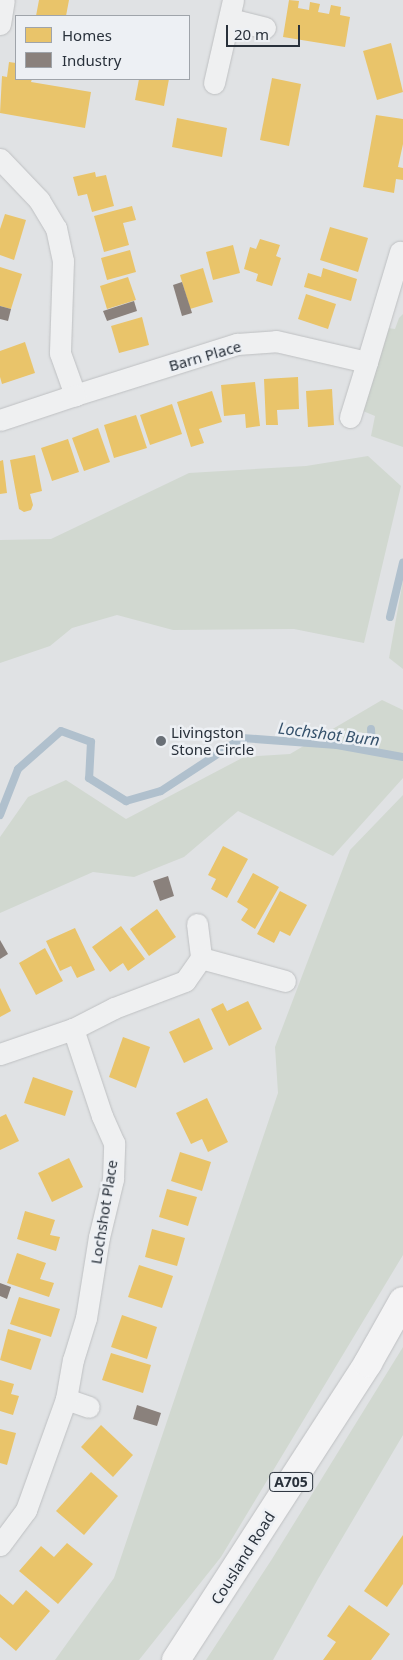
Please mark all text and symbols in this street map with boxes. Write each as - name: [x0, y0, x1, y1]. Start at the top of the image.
- legend: [15, 15, 190, 80]
- scale bar: [228, 15, 302, 47]
- text: 20 m: [234, 24, 269, 44]
- text: Homes: [62, 25, 112, 45]
- text: Industry: [62, 50, 121, 70]
- street label: Barn Place: [167, 337, 243, 375]
- water label: Lochshot Burn: [277, 718, 381, 750]
- place label: Livingston Stone Circle: [171, 723, 254, 758]
- marker: Livingston Stone Circle: [155, 735, 167, 747]
- street label: Lochshot Place: [87, 1159, 121, 1265]
- road number: A705: [268, 1470, 314, 1494]
- street label: Cousland Road: [207, 1508, 279, 1608]

